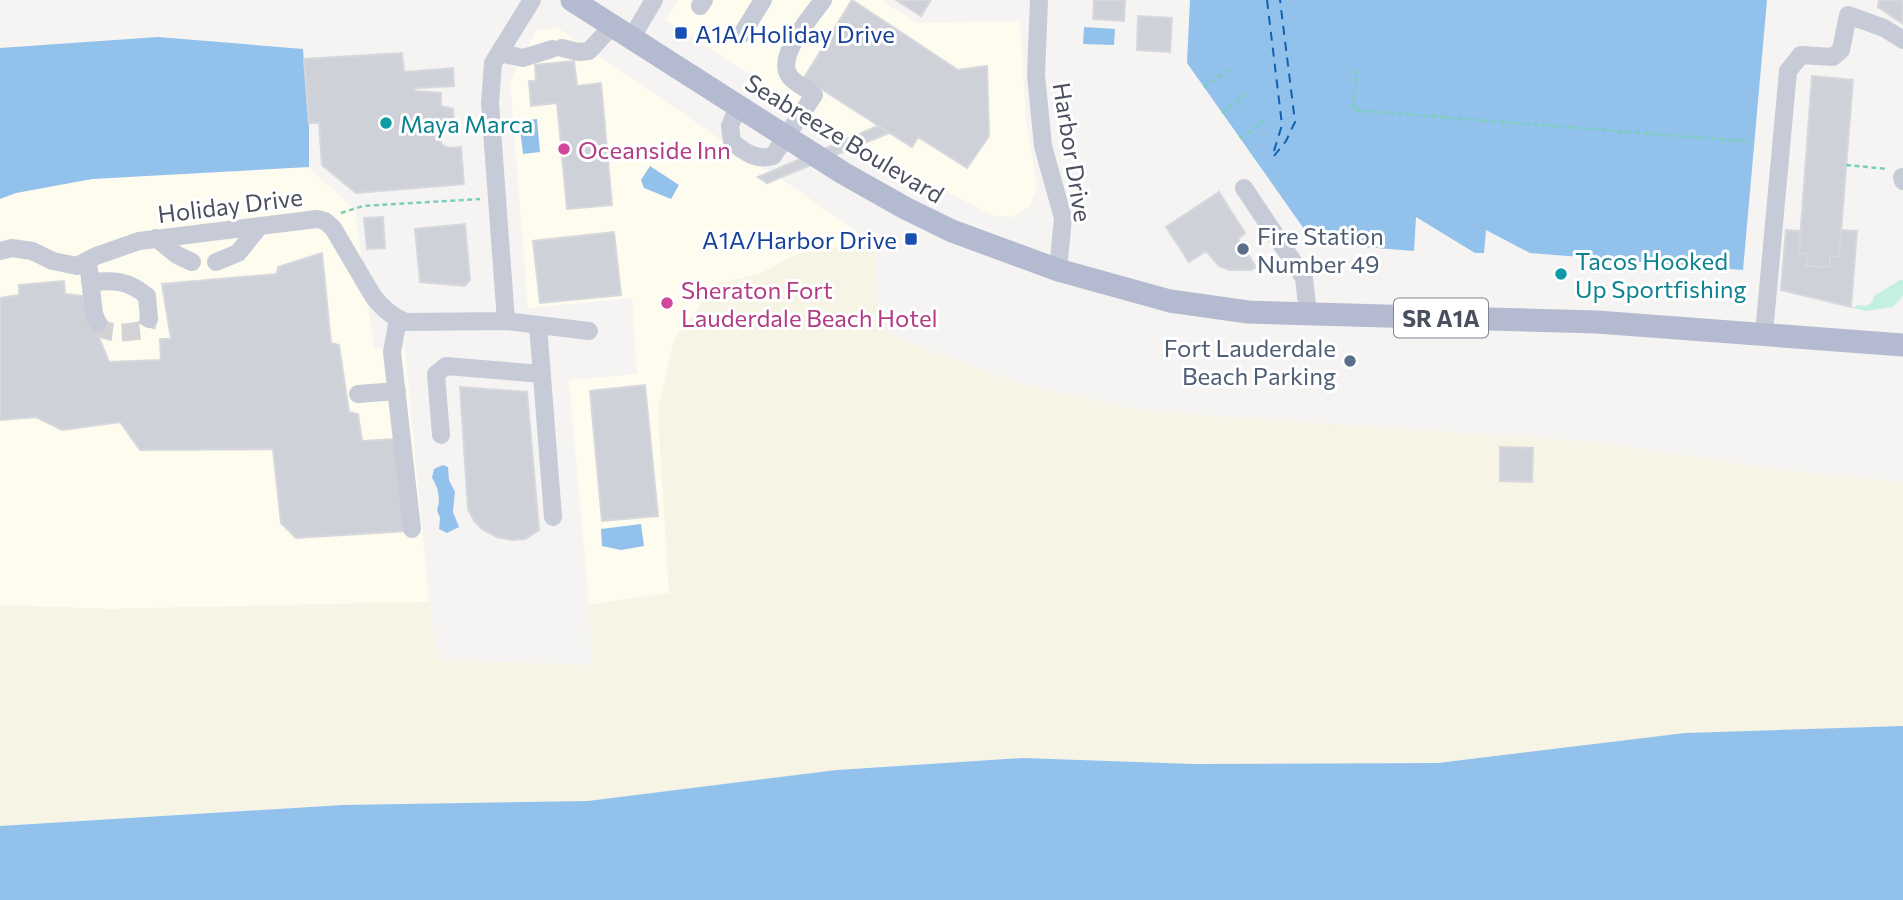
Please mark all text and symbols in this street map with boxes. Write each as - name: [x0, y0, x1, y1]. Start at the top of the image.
- place label: A1A/Holiday Drive: [695, 19, 895, 48]
- marker: A1A/Holiday Drive: [673, 25, 689, 41]
- street label: Seabreeze Boulevard: [740, 67, 950, 209]
- street label: Harbor Drive: [1048, 80, 1098, 224]
- place label: Maya Marca: [400, 109, 533, 138]
- marker: Maya Marca: [378, 115, 394, 131]
- place label: Oceanside Inn: [578, 135, 731, 164]
- marker: Oceanside Inn: [556, 141, 572, 157]
- street label: Holiday Drive: [156, 182, 304, 228]
- place label: Fire Station Number 49: [1257, 221, 1384, 278]
- place label: A1A/Harbor Drive: [702, 225, 897, 254]
- marker: A1A/Harbor Drive: [903, 231, 919, 247]
- marker: Fire Station Number 49: [1235, 241, 1251, 257]
- place label: Tacos Hooked Up Sportfishing: [1575, 246, 1747, 303]
- marker: Tacos Hooked Up Sportfishing: [1553, 266, 1569, 282]
- place label: Sheraton Fort Lauderdale Beach Hotel: [681, 275, 938, 332]
- marker: Sheraton Fort Lauderdale Beach Hotel: [659, 295, 675, 311]
- road number: SR A1A: [1394, 298, 1488, 338]
- place label: Fort Lauderdale Beach Parking: [1164, 333, 1336, 390]
- marker: Fort Lauderdale Beach Parking: [1342, 353, 1358, 369]

